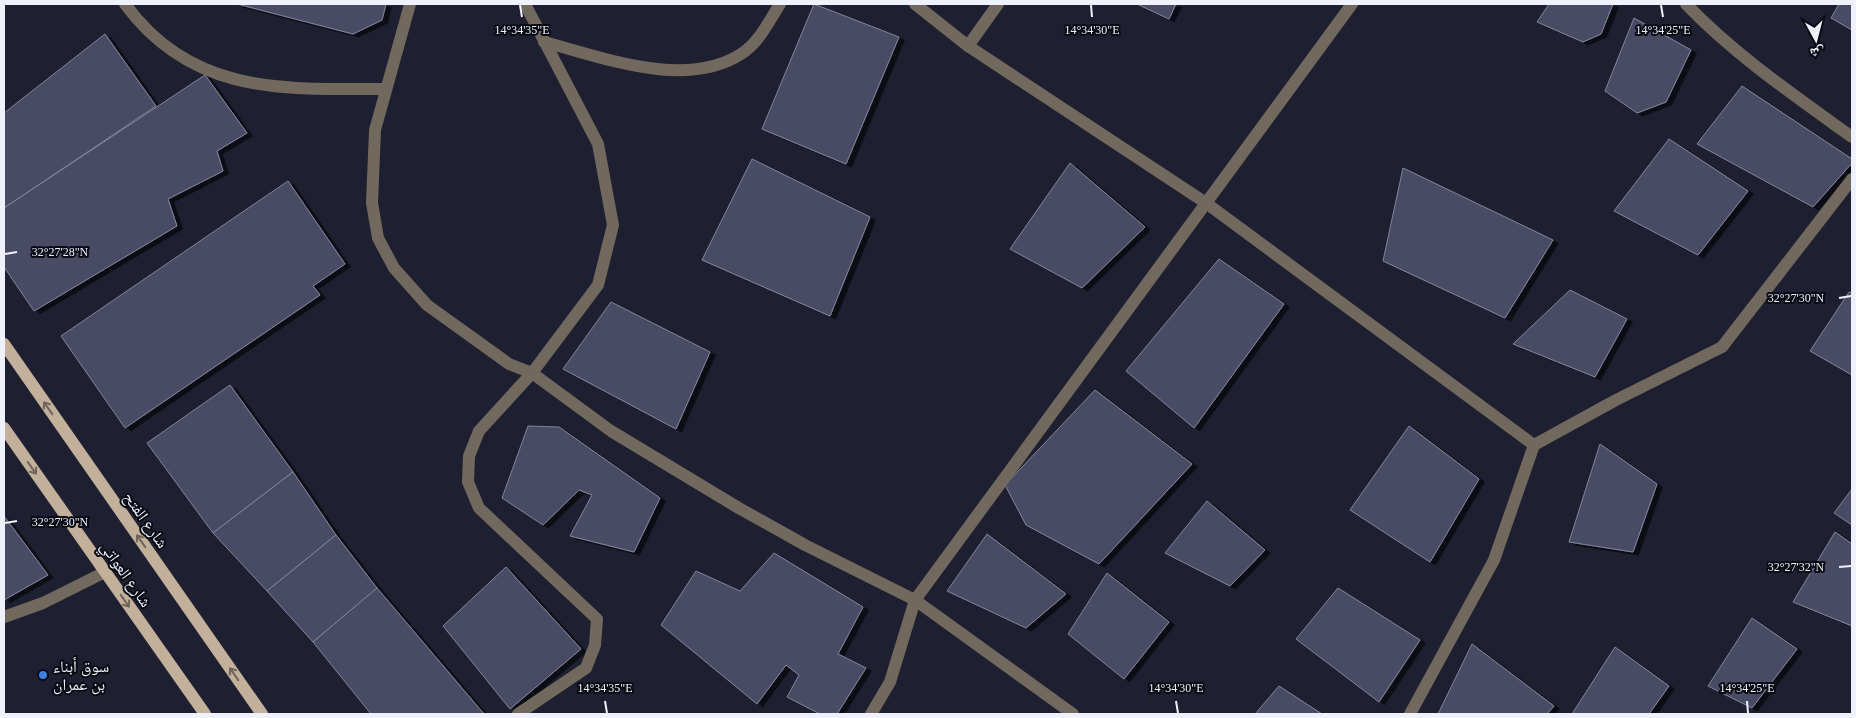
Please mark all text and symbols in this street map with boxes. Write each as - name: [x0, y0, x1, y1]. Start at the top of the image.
- north arrow: [1791, 15, 1841, 65]
- text: 14°34'35"E: [494, 23, 550, 37]
- text: 14°34'30"E: [1064, 23, 1120, 37]
- text: 14°34'25"E: [1635, 23, 1691, 37]
- text: ش: [1809, 43, 1826, 61]
- text: 32°27'28"N: [32, 245, 89, 259]
- text: 32°27'30"N: [1768, 291, 1825, 305]
- one-way arrow: [43, 401, 53, 415]
- one-way arrow: [27, 461, 37, 475]
- street label: شارع الفتح: [119, 489, 171, 552]
- text: 32°27'30"N: [32, 515, 89, 529]
- one-way arrow: [136, 534, 146, 548]
- street label: شارع العواتي: [94, 538, 155, 612]
- text: 32°27'32"N: [1768, 560, 1825, 574]
- one-way arrow: [120, 593, 130, 607]
- place label: سوق أبناء بن عمران: [53, 657, 109, 695]
- one-way arrow: [229, 667, 239, 681]
- marker: سوق أبناء بن عمران: [37, 669, 49, 681]
- text: 14°34'35"E: [577, 681, 633, 695]
- text: 14°34'30"E: [1148, 681, 1204, 695]
- text: 14°34'25"E: [1719, 681, 1775, 695]

